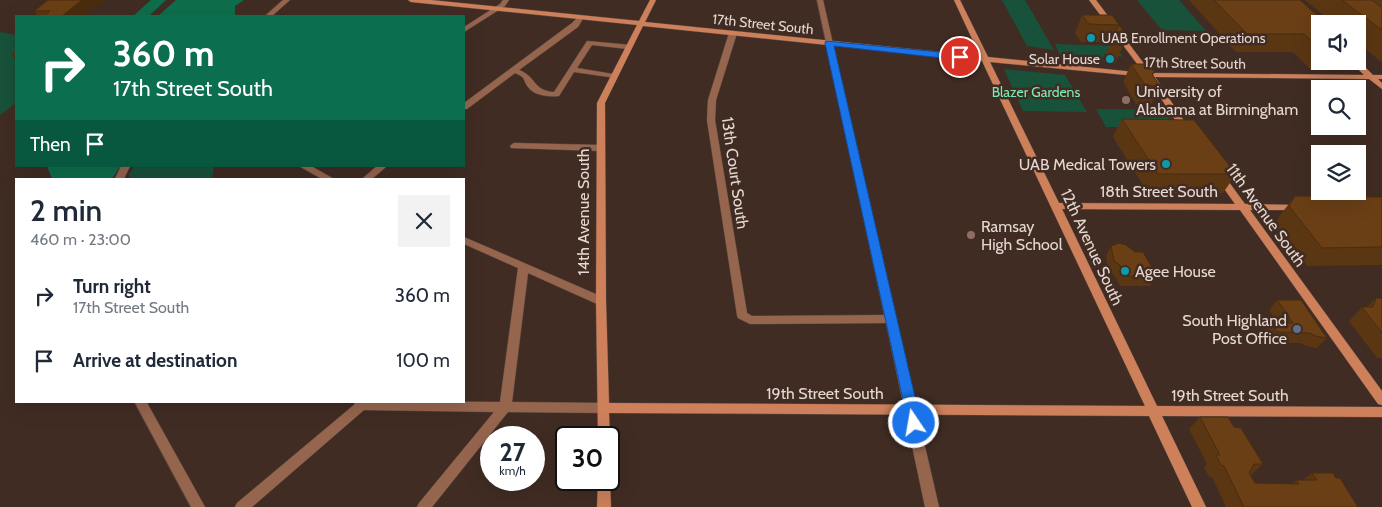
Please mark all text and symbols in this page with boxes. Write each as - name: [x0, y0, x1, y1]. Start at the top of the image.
- street label: 17th Street South: [711, 10, 815, 38]
- map controls: [1311, 15, 1366, 200]
- button: sound: [1311, 15, 1366, 70]
- place label: UAB Enrollment Operations: [1101, 29, 1266, 47]
- text: 360 m: [113, 32, 215, 75]
- marker: UAB Enrollment Operations: [1085, 32, 1097, 44]
- icon: right: [30, 35, 95, 100]
- pin: [939, 36, 981, 78]
- icon: arrive: [946, 43, 974, 71]
- place label: Solar House: [1029, 50, 1100, 68]
- marker: Solar House: [1104, 53, 1116, 65]
- street label: 17th Street South: [1144, 53, 1246, 73]
- text: 17th Street South: [113, 75, 273, 102]
- button: search: [1311, 80, 1366, 135]
- place label: University of Alabama at Birmingham: [1136, 82, 1298, 119]
- park label: Blazer Gardens: [992, 83, 1080, 101]
- marker: University of Alabama at Birmingham: [1120, 94, 1132, 106]
- street label: 13th Court South: [718, 116, 752, 230]
- icon: arrive: [81, 130, 109, 158]
- text: Then: [30, 133, 71, 156]
- button: layers: [1311, 145, 1366, 200]
- street label: 14th Avenue South: [574, 148, 593, 276]
- place label: UAB Medical Towers: [1019, 155, 1156, 174]
- marker: UAB Medical Towers: [1160, 158, 1172, 170]
- street label: 11th Avenue South: [1222, 160, 1310, 270]
- street label: 18th Street South: [1100, 182, 1218, 201]
- street label: 12th Avenue South: [1057, 186, 1127, 308]
- text: 2 min: [30, 192, 102, 229]
- button: close: [398, 195, 450, 247]
- place label: Ramsay High School: [981, 217, 1063, 254]
- marker: Ramsay High School: [965, 229, 977, 241]
- text: 460 m · 23:00: [30, 230, 131, 249]
- place label: Agee House: [1135, 262, 1216, 281]
- marker: Agee House: [1119, 265, 1131, 277]
- text: Turn right: [73, 275, 151, 298]
- icon: right: [30, 282, 58, 310]
- text: 360 m: [395, 284, 450, 307]
- text: 17th Street South: [73, 298, 189, 317]
- place label: South Highland Post Office: [1182, 311, 1287, 348]
- marker: South Highland Post Office: [1291, 323, 1303, 335]
- icon: arrive: [30, 347, 58, 375]
- text: Arrive at destination: [73, 349, 237, 372]
- text: 100 m: [396, 349, 450, 372]
- street label: 19th Street South: [766, 384, 884, 403]
- street label: 19th Street South: [1171, 386, 1289, 405]
- position arrow: [887, 396, 939, 448]
- speed limit sign: 30: [555, 426, 620, 491]
- text: 27: [500, 437, 525, 467]
- text: km/h: [499, 463, 526, 478]

